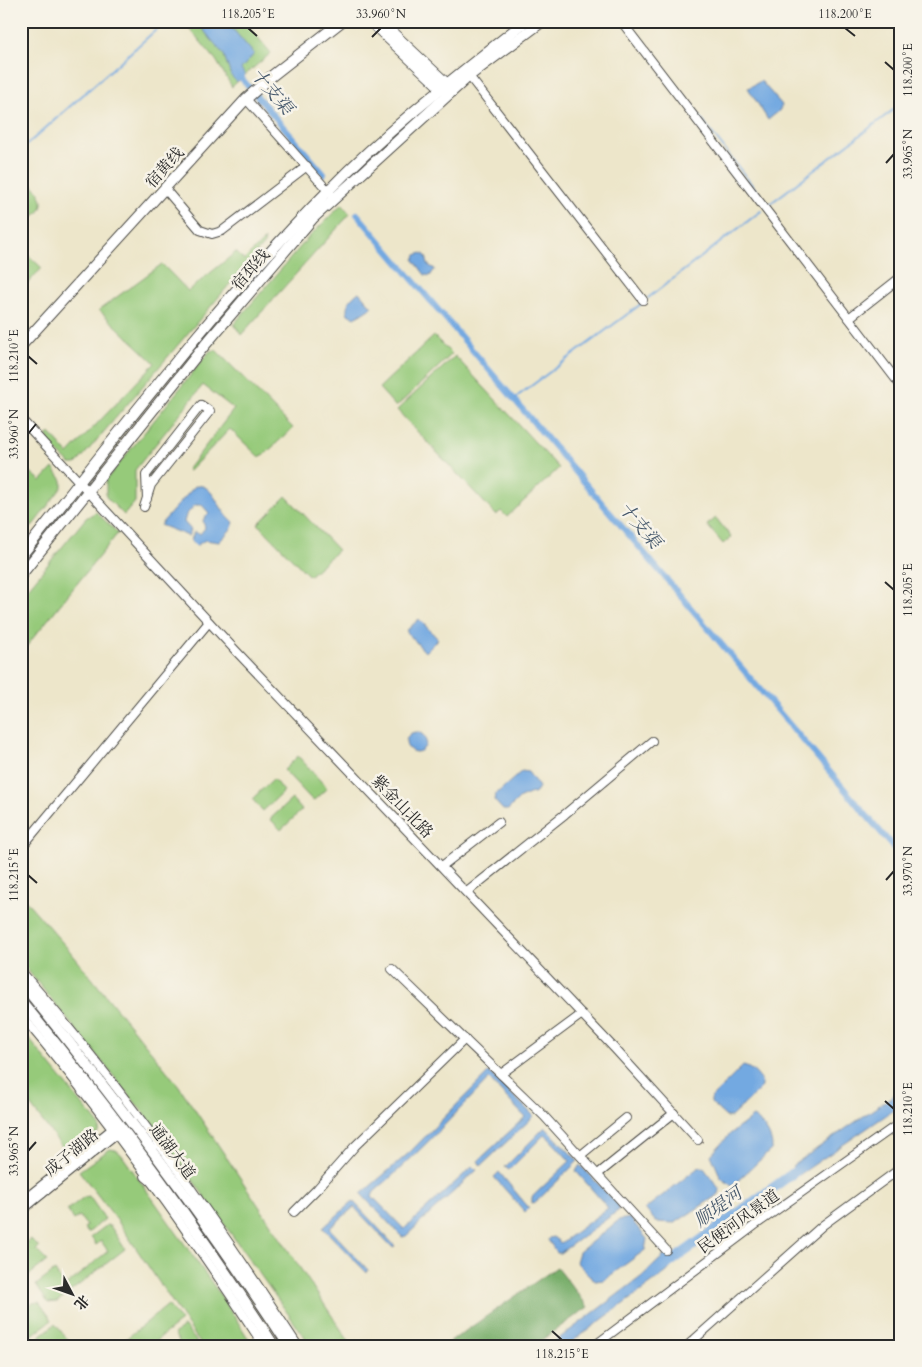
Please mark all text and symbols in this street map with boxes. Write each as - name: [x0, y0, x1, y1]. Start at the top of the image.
- text: 118.205°E: [221, 6, 275, 22]
- text: 33.960°N: [356, 6, 407, 22]
- text: 118.200°E: [818, 6, 872, 22]
- text: 118.200°E: [900, 43, 916, 97]
- water label: 十支渠: [245, 63, 300, 122]
- text: 33.965°N: [900, 128, 916, 179]
- street label: 宿黄线: [141, 142, 189, 193]
- street label: 宿邳线: [227, 244, 275, 295]
- text: 118.210°E: [6, 329, 22, 383]
- text: 33.960°N: [6, 408, 22, 459]
- water label: 十支渠: [613, 497, 668, 556]
- text: 118.205°E: [900, 563, 916, 617]
- street label: 紫金山北路: [367, 770, 438, 843]
- text: 33.970°N: [900, 845, 916, 896]
- text: 118.215°E: [6, 848, 22, 902]
- text: 118.210°E: [900, 1082, 916, 1136]
- street label: 通湖大道: [144, 1119, 200, 1184]
- street label: 成子湖路: [40, 1124, 103, 1181]
- text: 33.965°N: [6, 1125, 22, 1176]
- water label: 顺堤河: [689, 1180, 750, 1233]
- street label: 民便河风景道: [693, 1185, 784, 1259]
- north arrow: [48, 1270, 98, 1320]
- text: 北: [70, 1291, 93, 1314]
- text: 118.215°E: [535, 1346, 589, 1362]

